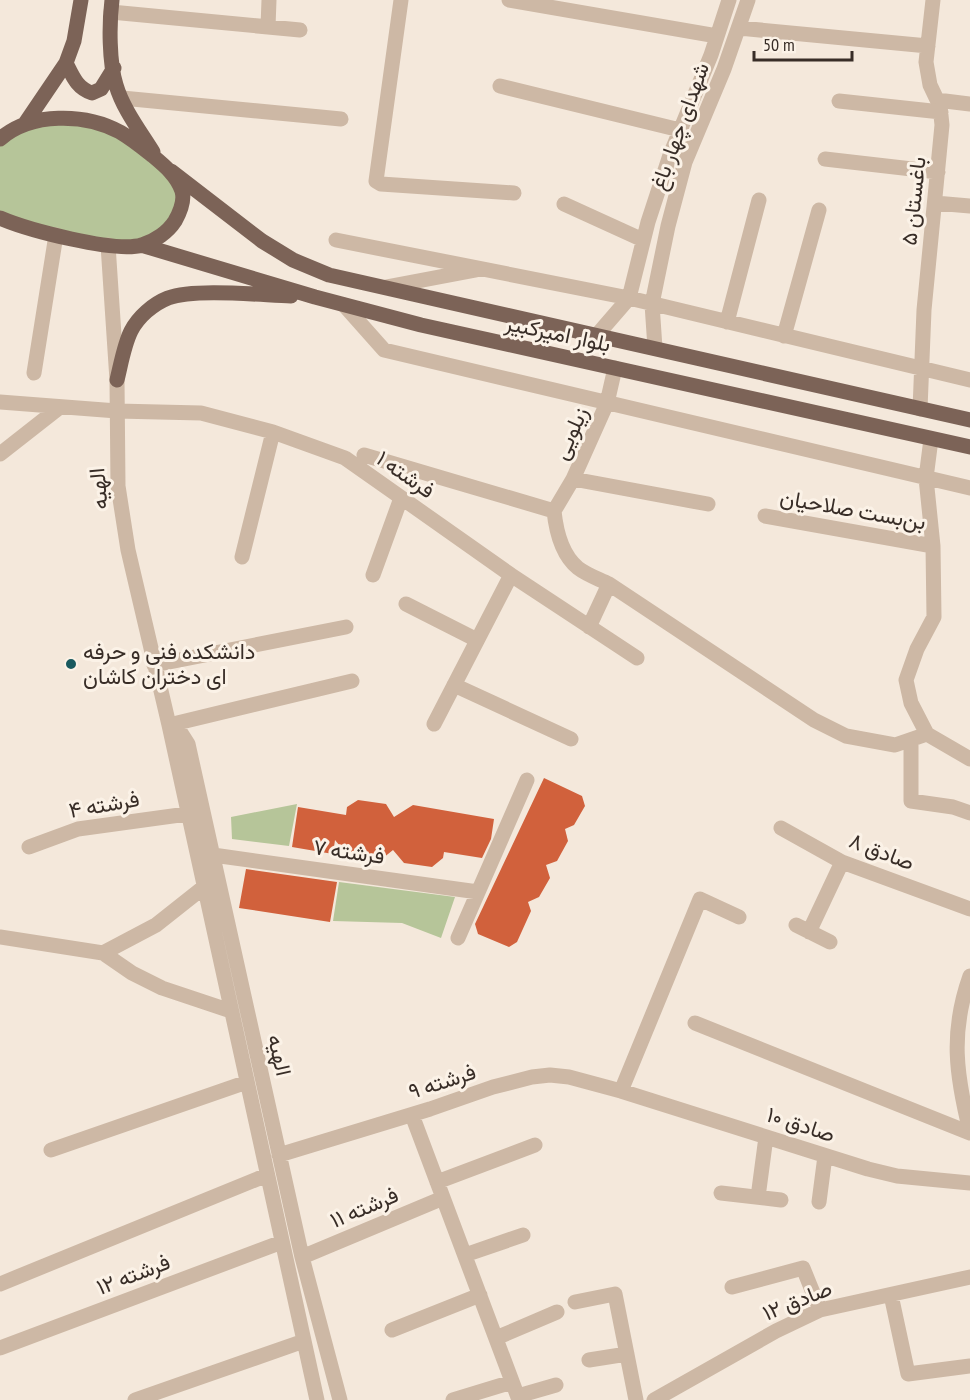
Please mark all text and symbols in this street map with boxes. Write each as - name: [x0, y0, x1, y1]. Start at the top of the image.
- scale bar: [754, 24, 852, 62]
- text: 50 m: [763, 33, 795, 56]
- street label: شهدای چهار باغ: [643, 58, 716, 194]
- street label: باغستان ۵: [894, 155, 932, 247]
- street label: بلوار امیرکبیر: [502, 308, 613, 358]
- street label: زیلویی: [546, 402, 594, 464]
- street label: فرشته ۱: [371, 444, 441, 504]
- street label: الهیه: [82, 467, 114, 511]
- street label: بن‌بست صلاحیان: [778, 482, 928, 536]
- place label: دانشکده فنی و حرفه ای دختران کاشان: [83, 637, 255, 690]
- marker: دانشکده فنی و حرفه ای دختران کاشان: [64, 657, 78, 671]
- street label: فرشته ۴: [66, 784, 142, 824]
- street label: صادق ۸: [845, 826, 919, 876]
- street label: فرشته ۷: [312, 832, 386, 870]
- street label: الهیه: [262, 1031, 298, 1079]
- street label: فرشته ۹: [405, 1057, 479, 1105]
- street label: صادق ۱۰: [763, 1100, 839, 1148]
- street label: فرشته ۱۱: [326, 1180, 402, 1234]
- street label: فرشته ۱۲: [92, 1247, 174, 1301]
- street label: صادق ۱۲: [758, 1273, 836, 1327]

